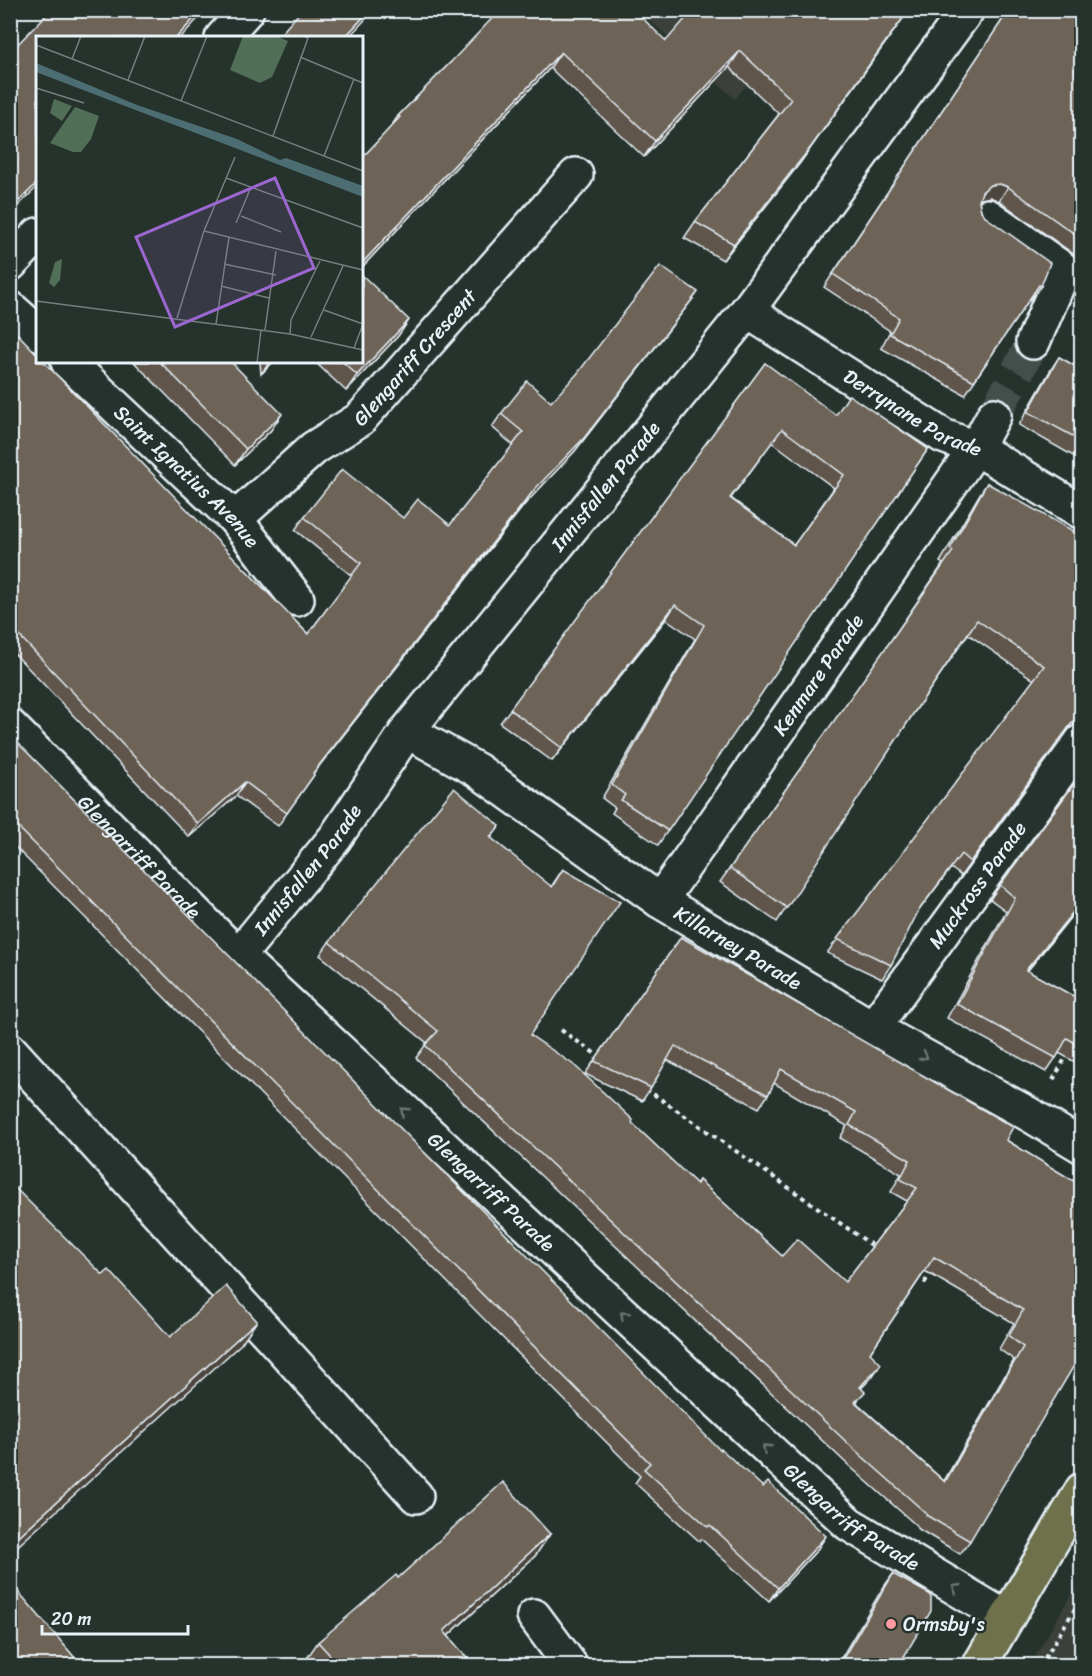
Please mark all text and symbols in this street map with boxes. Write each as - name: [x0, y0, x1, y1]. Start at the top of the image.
- inset map: [36, 36, 363, 363]
- street label: Glengariff Crescent: [344, 280, 487, 435]
- street label: Derrynane Parade: [836, 360, 990, 466]
- street label: Saint Ignatius Avenue: [105, 396, 269, 556]
- street label: Innisfallen Parade: [541, 413, 670, 560]
- street label: Kenmare Parade: [763, 606, 874, 743]
- street label: Glengarriff Parade: [69, 786, 210, 928]
- street label: Innisfallen Parade: [244, 797, 371, 944]
- street label: Muckross Parade: [919, 814, 1036, 957]
- street label: Killarney Parade: [667, 896, 809, 1000]
- one-way arrow: [918, 1049, 928, 1060]
- one-way arrow: [400, 1107, 411, 1118]
- street label: Glengarriff Parade: [419, 1123, 564, 1261]
- one-way arrow: [620, 1311, 630, 1322]
- one-way arrow: [763, 1444, 773, 1455]
- street label: Glengarriff Parade: [775, 1454, 927, 1581]
- one-way arrow: [952, 1583, 962, 1595]
- scale bar: [42, 1598, 188, 1636]
- text: 20 m: [51, 1603, 91, 1635]
- place label: Ormsby's: [903, 1607, 986, 1642]
- marker: Ormsby's: [884, 1617, 898, 1631]

